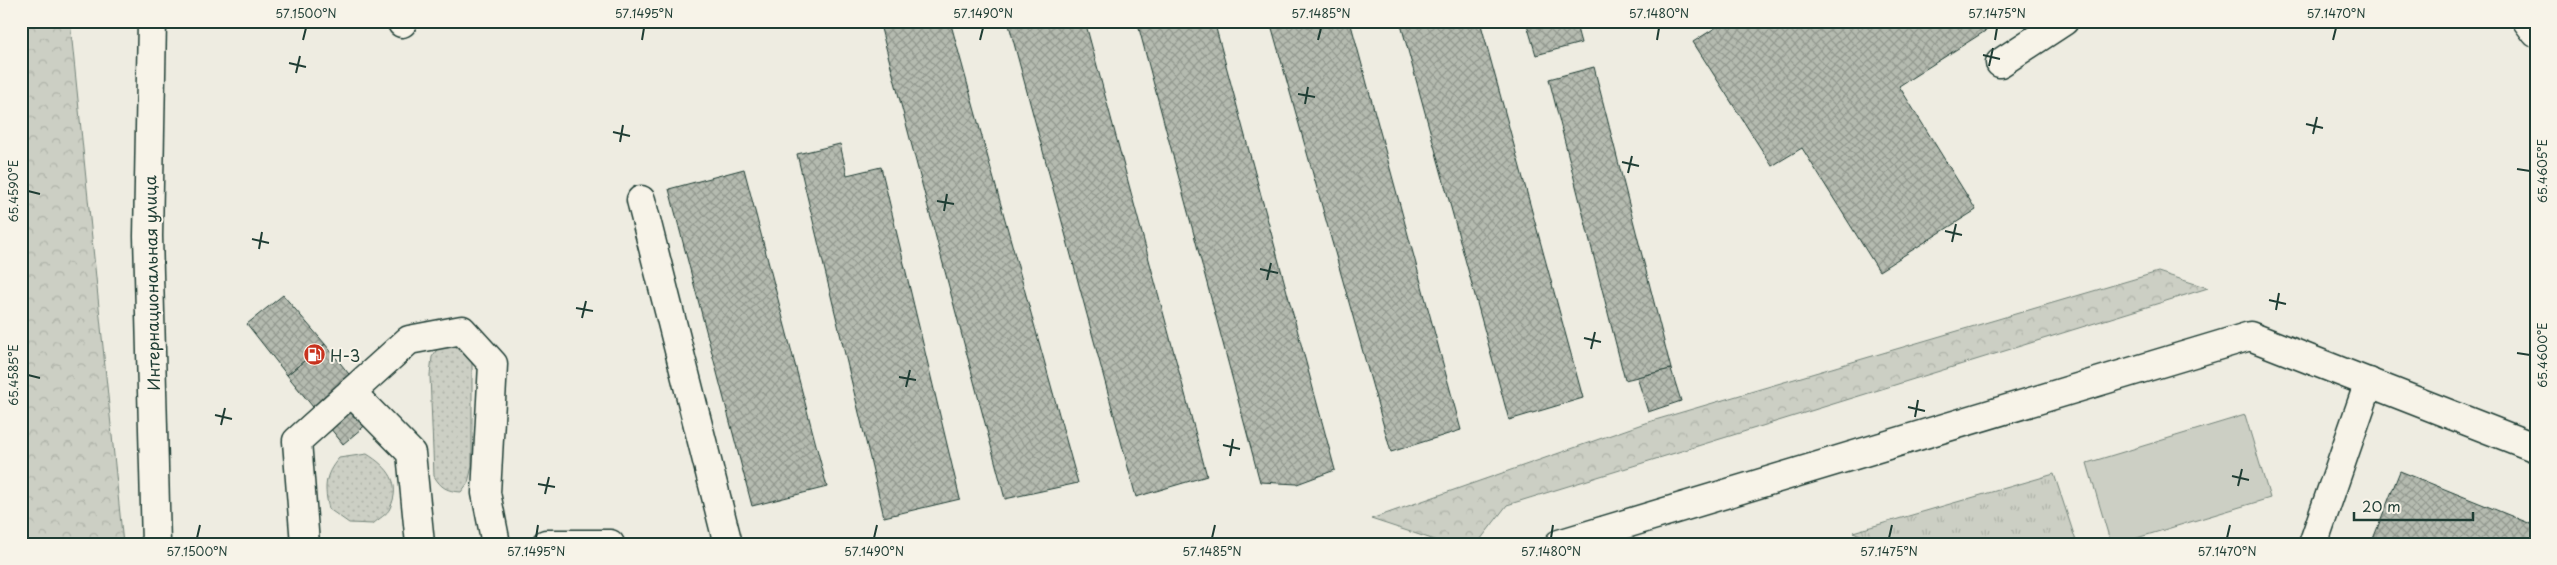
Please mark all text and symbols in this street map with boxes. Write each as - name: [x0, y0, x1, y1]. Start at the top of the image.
- text: 57.1500°N: [275, 4, 337, 22]
- text: 57.1495°N: [615, 4, 673, 22]
- text: 57.1490°N: [953, 4, 1013, 22]
- text: 57.1485°N: [1291, 4, 1351, 22]
- text: 57.1480°N: [1629, 4, 1689, 22]
- text: 57.1475°N: [1968, 4, 2026, 22]
- text: 57.1470°N: [2306, 4, 2366, 22]
- text: 65.4605°E: [2533, 139, 2551, 203]
- text: 65.4590°E: [4, 160, 22, 222]
- street label: Интернациональная улица: [137, 175, 165, 391]
- text: 65.4600°E: [2533, 322, 2551, 388]
- fuel station icon: Н-3: [302, 343, 326, 367]
- place label: Н-3: [330, 343, 360, 367]
- text: 65.4585°E: [4, 344, 22, 406]
- scale bar: [2354, 490, 2473, 522]
- text: 20 m: [2362, 494, 2401, 517]
- text: 57.1500°N: [166, 542, 228, 560]
- text: 57.1495°N: [507, 542, 565, 560]
- text: 57.1490°N: [844, 542, 904, 560]
- text: 57.1485°N: [1182, 542, 1242, 560]
- text: 57.1480°N: [1521, 542, 1581, 560]
- text: 57.1475°N: [1860, 542, 1918, 560]
- text: 57.1470°N: [2197, 542, 2257, 560]

